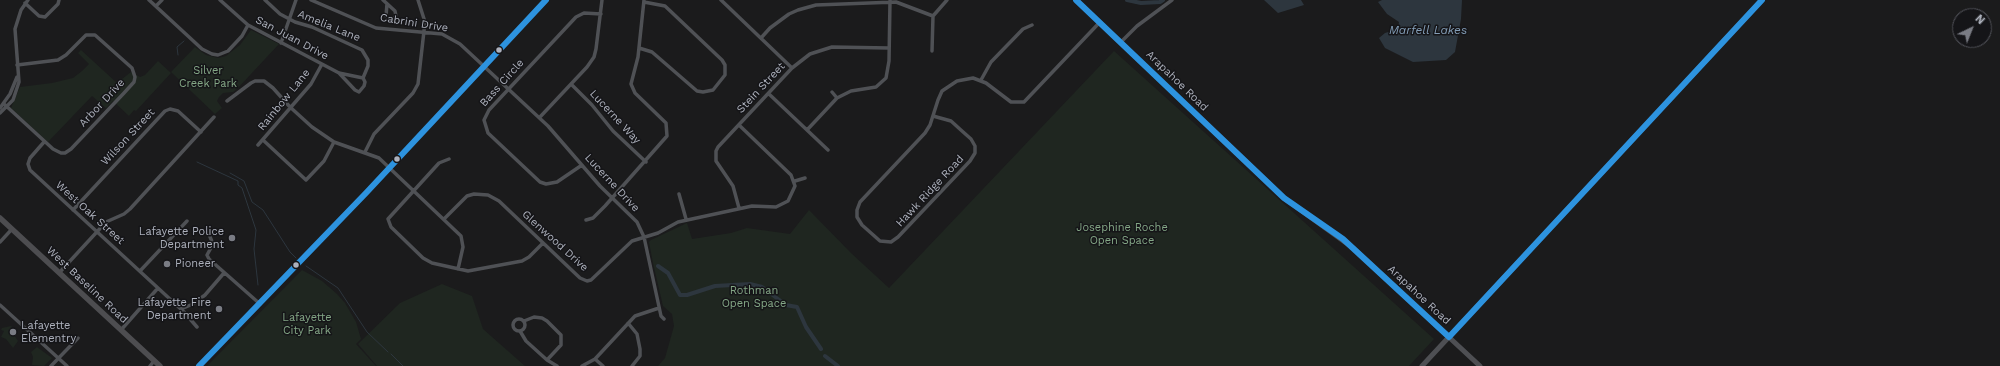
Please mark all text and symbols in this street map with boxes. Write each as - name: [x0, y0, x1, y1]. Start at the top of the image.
- street label: Amelia Lane: [296, 7, 362, 45]
- north arrow: [1952, 8, 1992, 48]
- street label: Cabrini Drive: [379, 11, 449, 35]
- text: N: [1972, 12, 1987, 27]
- street label: San Juan Drive: [253, 13, 331, 63]
- water label: Marfell Lakes: [1389, 23, 1467, 37]
- unlabelled marker: [494, 45, 504, 55]
- street label: Arapahoe Road: [1143, 48, 1211, 114]
- street label: Bass Circle: [477, 57, 527, 109]
- street label: Stein Street: [734, 60, 788, 116]
- park label: Silver Creek Park: [179, 64, 237, 90]
- street label: Rainbow Lane: [255, 67, 313, 133]
- street label: Arbor Drive: [76, 76, 128, 130]
- street label: Lucerne Way: [587, 87, 643, 147]
- street label: Wilson Street: [98, 106, 158, 168]
- street label: Lucerne Drive: [582, 151, 642, 215]
- street label: Hawk Ridge Road: [893, 152, 967, 230]
- unlabelled marker: [392, 154, 402, 164]
- street label: West Oak Street: [53, 179, 127, 247]
- street label: Glenwood Drive: [519, 208, 591, 274]
- park label: Josephine Roche Open Space: [1076, 221, 1168, 247]
- place label: Lafayette Police Department: [139, 225, 224, 251]
- marker: Lafayette Police Department: [227, 233, 237, 243]
- street label: West Baseline Road: [44, 244, 130, 326]
- place label: Pioneer: [175, 257, 215, 271]
- marker: Pioneer: [162, 259, 172, 269]
- unlabelled marker: [291, 260, 301, 270]
- street label: Arapahoe Road: [1385, 262, 1453, 328]
- park label: Rothman Open Space: [722, 284, 786, 310]
- place label: Lafayette Fire Department: [138, 296, 211, 322]
- marker: Lafayette Fire Department: [214, 304, 224, 314]
- park label: Lafayette City Park: [282, 311, 332, 337]
- place label: Lafayette Elementry: [21, 319, 76, 345]
- marker: Lafayette Elementry: [8, 327, 18, 337]

